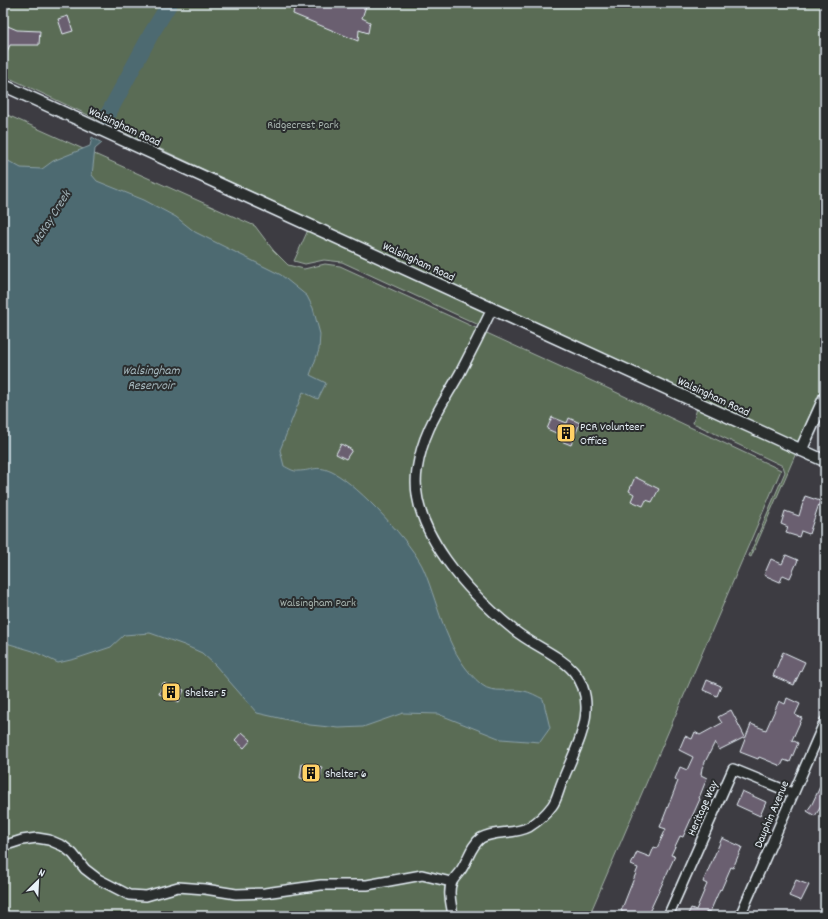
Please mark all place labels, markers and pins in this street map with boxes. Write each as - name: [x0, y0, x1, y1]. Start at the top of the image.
- place label: PCR Volunteer Office: [580, 419, 645, 450]
- building icon: PCR Volunteer Office: [555, 422, 577, 444]
- building icon: Shelter 5: [160, 681, 182, 703]
- place label: Shelter 5: [185, 685, 226, 702]
- building icon: Shelter 6: [300, 762, 322, 784]
- place label: Shelter 6: [325, 766, 367, 783]

